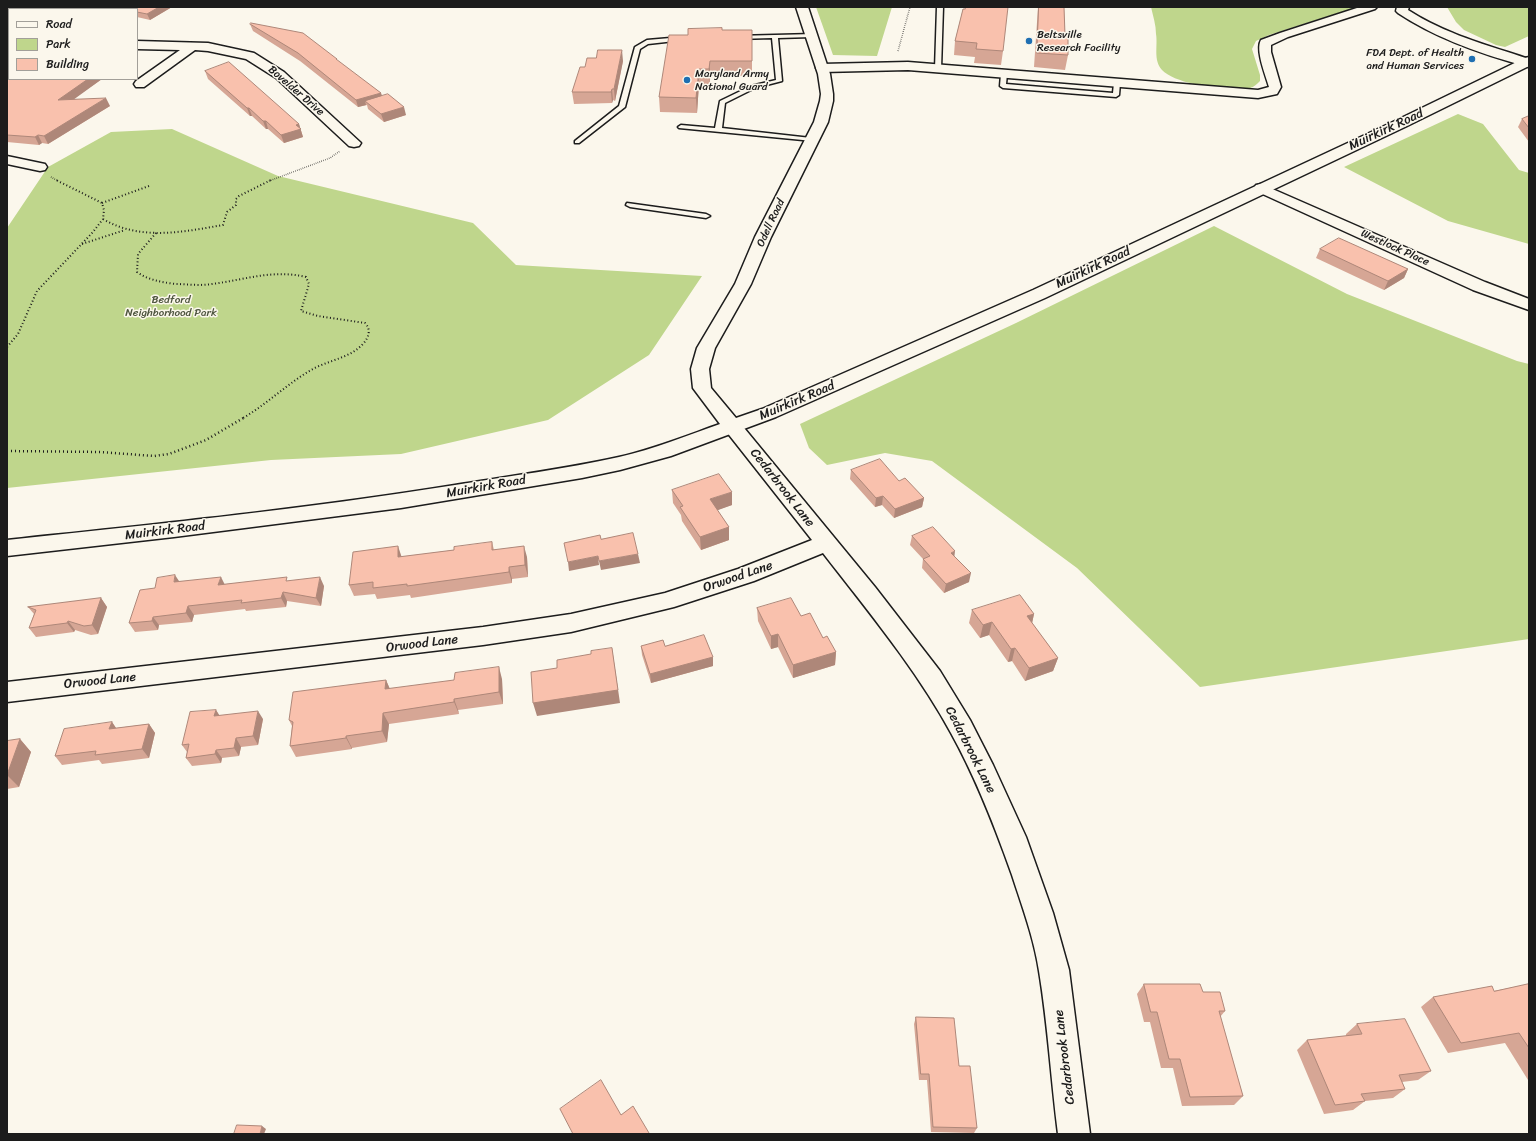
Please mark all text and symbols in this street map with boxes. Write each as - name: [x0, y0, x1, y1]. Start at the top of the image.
- legend: [8, 8, 138, 80]
- text: Road: [46, 13, 72, 35]
- place label: Beltsville Research Facility: [1037, 28, 1121, 54]
- text: Park: [46, 33, 71, 55]
- marker: Beltsville Research Facility: [1024, 36, 1034, 46]
- place label: FDA Dept. of Health and Human Services: [1366, 46, 1464, 72]
- text: Building: [46, 53, 89, 75]
- marker: FDA Dept. of Health and Human Services: [1467, 54, 1477, 64]
- street label: Bovelder Drive: [265, 63, 327, 119]
- place label: Maryland Army National Guard: [695, 67, 769, 93]
- marker: Maryland Army National Guard: [682, 75, 692, 85]
- street label: Muirkirk Road: [1346, 106, 1426, 154]
- street label: Odell Road: [754, 197, 788, 249]
- street label: Westlock Place: [1359, 227, 1431, 269]
- street label: Muirkirk Road: [1053, 244, 1133, 292]
- park label: Bedford Neighborhood Park: [125, 293, 217, 319]
- street label: Muirkirk Road: [757, 378, 837, 424]
- street label: Cedarbrook Lane: [747, 446, 817, 530]
- street label: Muirkirk Road: [445, 472, 527, 502]
- street label: Muirkirk Road: [124, 518, 206, 544]
- street label: Orwood Lane: [701, 558, 775, 596]
- street label: Orwood Lane: [385, 632, 459, 656]
- street label: Orwood Lane: [63, 669, 137, 693]
- street label: Cedarbrook Lane: [941, 704, 999, 796]
- street label: Cedarbrook Lane: [1051, 1009, 1079, 1105]

